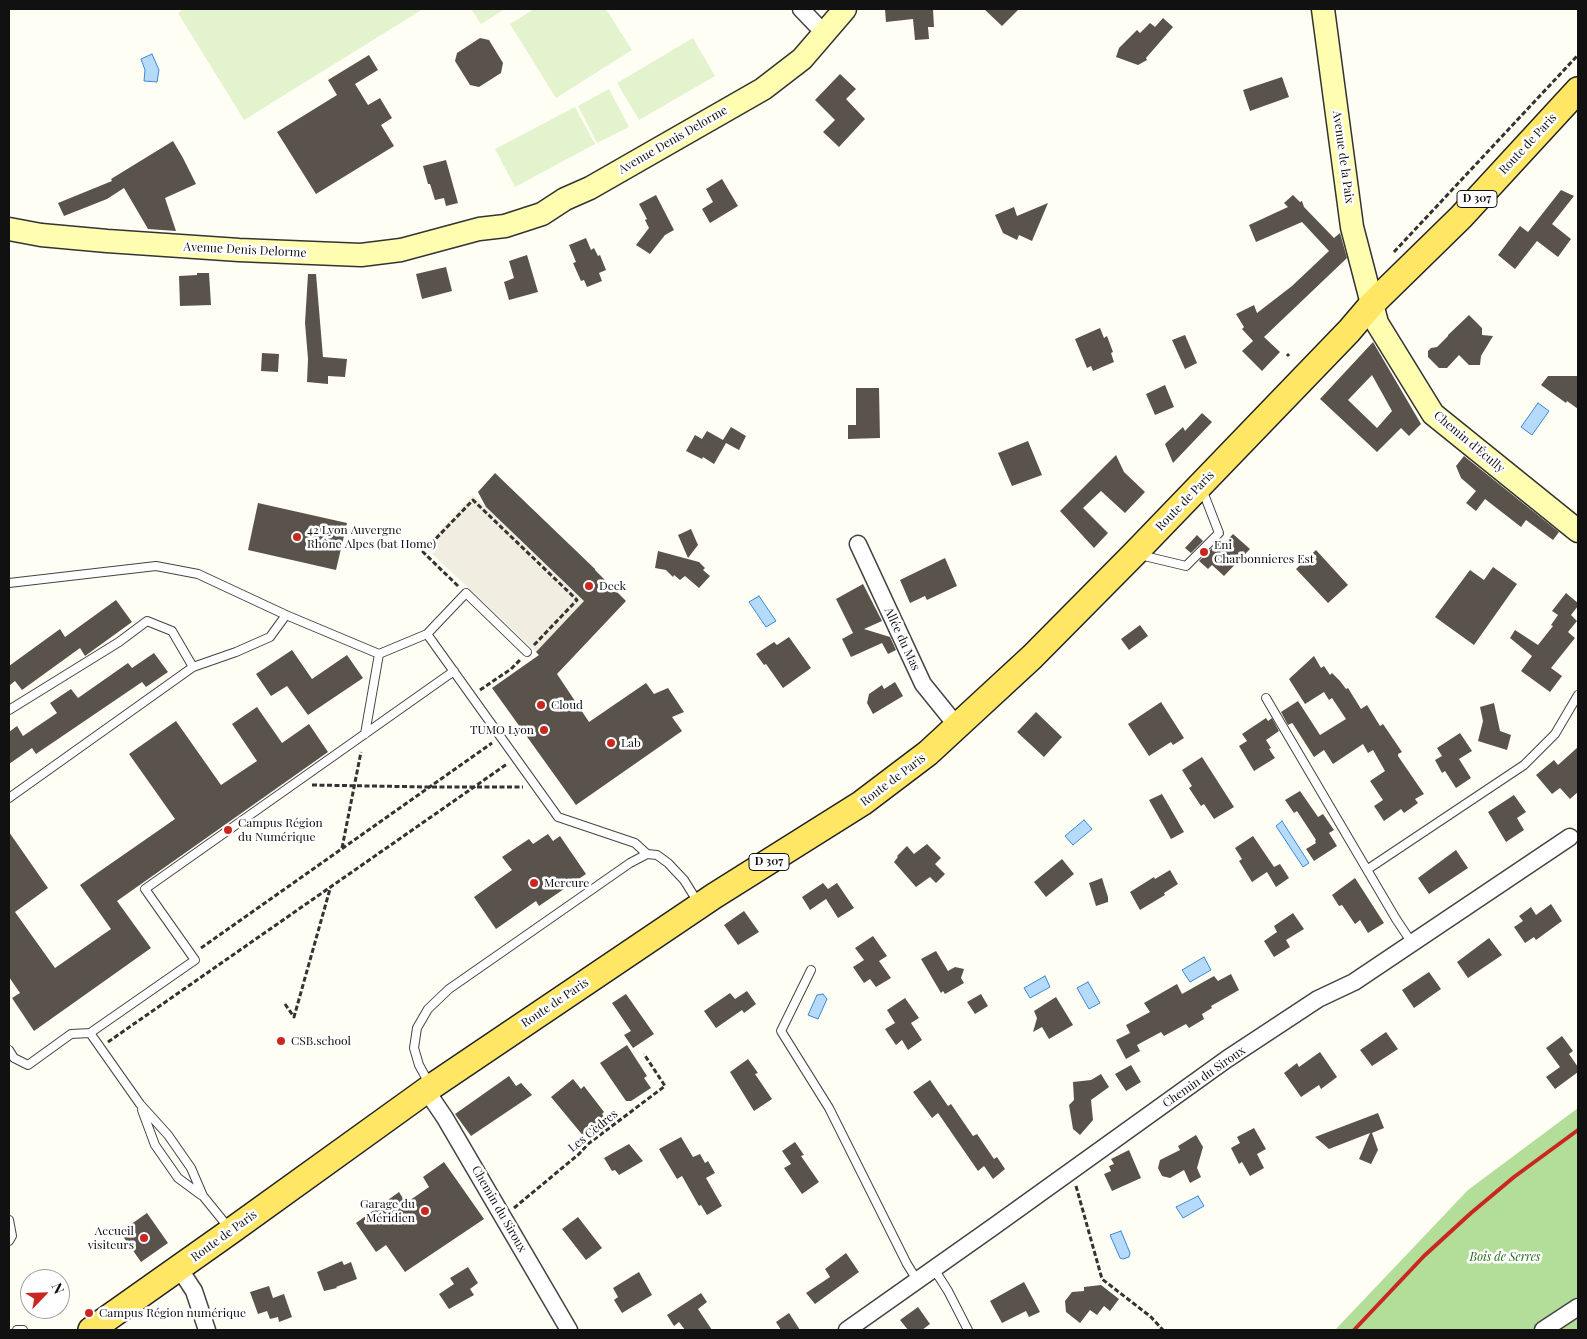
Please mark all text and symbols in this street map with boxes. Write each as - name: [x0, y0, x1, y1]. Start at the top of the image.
- street label: Avenue Denis Delorme: [616, 103, 730, 177]
- street label: Avenue de la Paix: [1329, 110, 1357, 204]
- street label: Route de Paris: [1496, 111, 1560, 177]
- road number: D 307: [1457, 190, 1497, 208]
- street label: Avenue Denis Delorme: [183, 240, 307, 260]
- street label: Chemin d'Écully: [1431, 408, 1507, 476]
- street label: Route de Paris: [1153, 468, 1217, 534]
- place label: 42 Lyon Auvergne Rhône Alpes (bat Home): [307, 523, 436, 551]
- marker: 42 Lyon Auvergne Rhône Alpes (bat Home): [291, 531, 303, 543]
- place label: Eni Charbonnieres Est: [1214, 538, 1314, 566]
- marker: Eni Charbonnieres Est: [1198, 546, 1210, 558]
- place label: Deck: [599, 579, 626, 593]
- marker: Deck: [583, 580, 595, 592]
- street label: Allée du Mas: [881, 605, 923, 673]
- place label: Cloud: [551, 698, 583, 712]
- marker: Cloud: [535, 699, 547, 711]
- place label: TUMO Lyon: [470, 723, 534, 737]
- marker: TUMO Lyon: [538, 724, 550, 736]
- place label: Lab: [621, 736, 641, 750]
- marker: Lab: [605, 737, 617, 749]
- street label: Route de Paris: [858, 751, 928, 809]
- place label: Campus Région du Numérique: [238, 816, 323, 844]
- marker: Campus Région du Numérique: [222, 824, 234, 836]
- road number: D 307: [749, 854, 789, 870]
- place label: Mercure: [544, 876, 589, 890]
- marker: Mercure: [528, 877, 540, 889]
- street label: Route de Paris: [519, 975, 591, 1031]
- place label: CSB.school: [291, 1034, 351, 1048]
- marker: CSB.school: [275, 1035, 287, 1047]
- street label: Chemin du Siroux: [1160, 1043, 1248, 1111]
- street label: Les Cèdres: [565, 1107, 621, 1155]
- street label: Chemin du Siroux: [468, 1163, 530, 1255]
- place label: Garage du Méridien: [360, 1197, 415, 1225]
- marker: Garage du Méridien: [419, 1205, 431, 1217]
- street label: Route de Paris: [188, 1207, 260, 1265]
- place label: Accueil visiteurs: [88, 1224, 134, 1252]
- marker: Accueil visiteurs: [138, 1232, 150, 1244]
- park label: Bois de Serres: [1470, 1250, 1540, 1264]
- north arrow: [20, 1269, 70, 1319]
- text: N: [48, 1280, 69, 1297]
- place label: Campus Région numérique: [99, 1306, 246, 1320]
- marker: Campus Région numérique: [83, 1307, 95, 1319]

